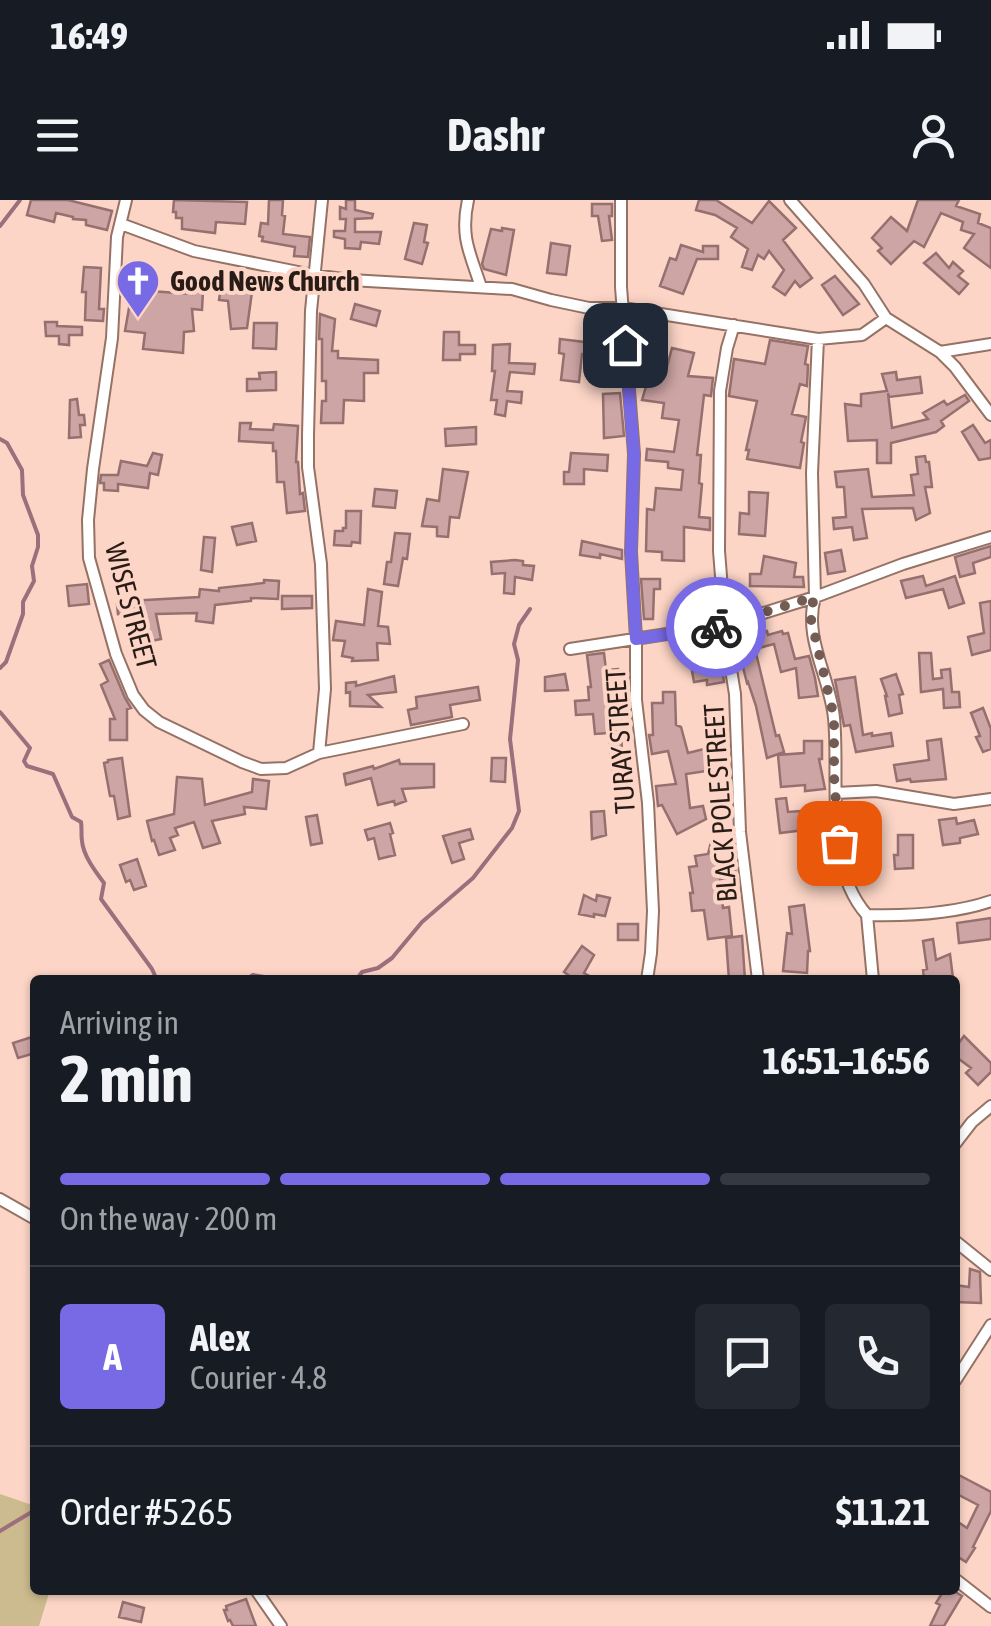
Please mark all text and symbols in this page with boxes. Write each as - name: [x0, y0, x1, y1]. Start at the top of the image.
- text: 16:49: [50, 14, 128, 57]
- icon: menu: [30, 108, 85, 163]
- icon: person: [906, 108, 961, 163]
- text: Dashr: [447, 109, 544, 161]
- church icon: Good News Church: [115, 258, 161, 319]
- place label: Good News Church: [170, 265, 360, 297]
- pin: [583, 303, 668, 388]
- icon: home: [598, 318, 653, 373]
- street label: WISE STREET: [99, 539, 163, 673]
- courier: [666, 577, 766, 677]
- icon: bike: [689, 600, 744, 655]
- street label: TURAY STREET: [599, 667, 641, 815]
- street label: BLACK POLE STREET: [697, 703, 743, 903]
- pin: [797, 801, 882, 886]
- icon: bag: [812, 816, 867, 871]
- text: Arriving in: [60, 1004, 179, 1041]
- text: 16:51–16:56: [762, 1039, 930, 1082]
- text: 2 min: [60, 1041, 193, 1116]
- text: On the way · 200 m: [60, 1200, 277, 1237]
- button: chat: [695, 1304, 800, 1409]
- button: phone: [825, 1304, 930, 1409]
- text: Alex: [190, 1316, 251, 1359]
- text: A: [103, 1335, 122, 1378]
- text: Courier · 4.8: [190, 1359, 327, 1396]
- text: Order #5265: [60, 1490, 233, 1533]
- text: $11.21: [836, 1490, 930, 1533]

